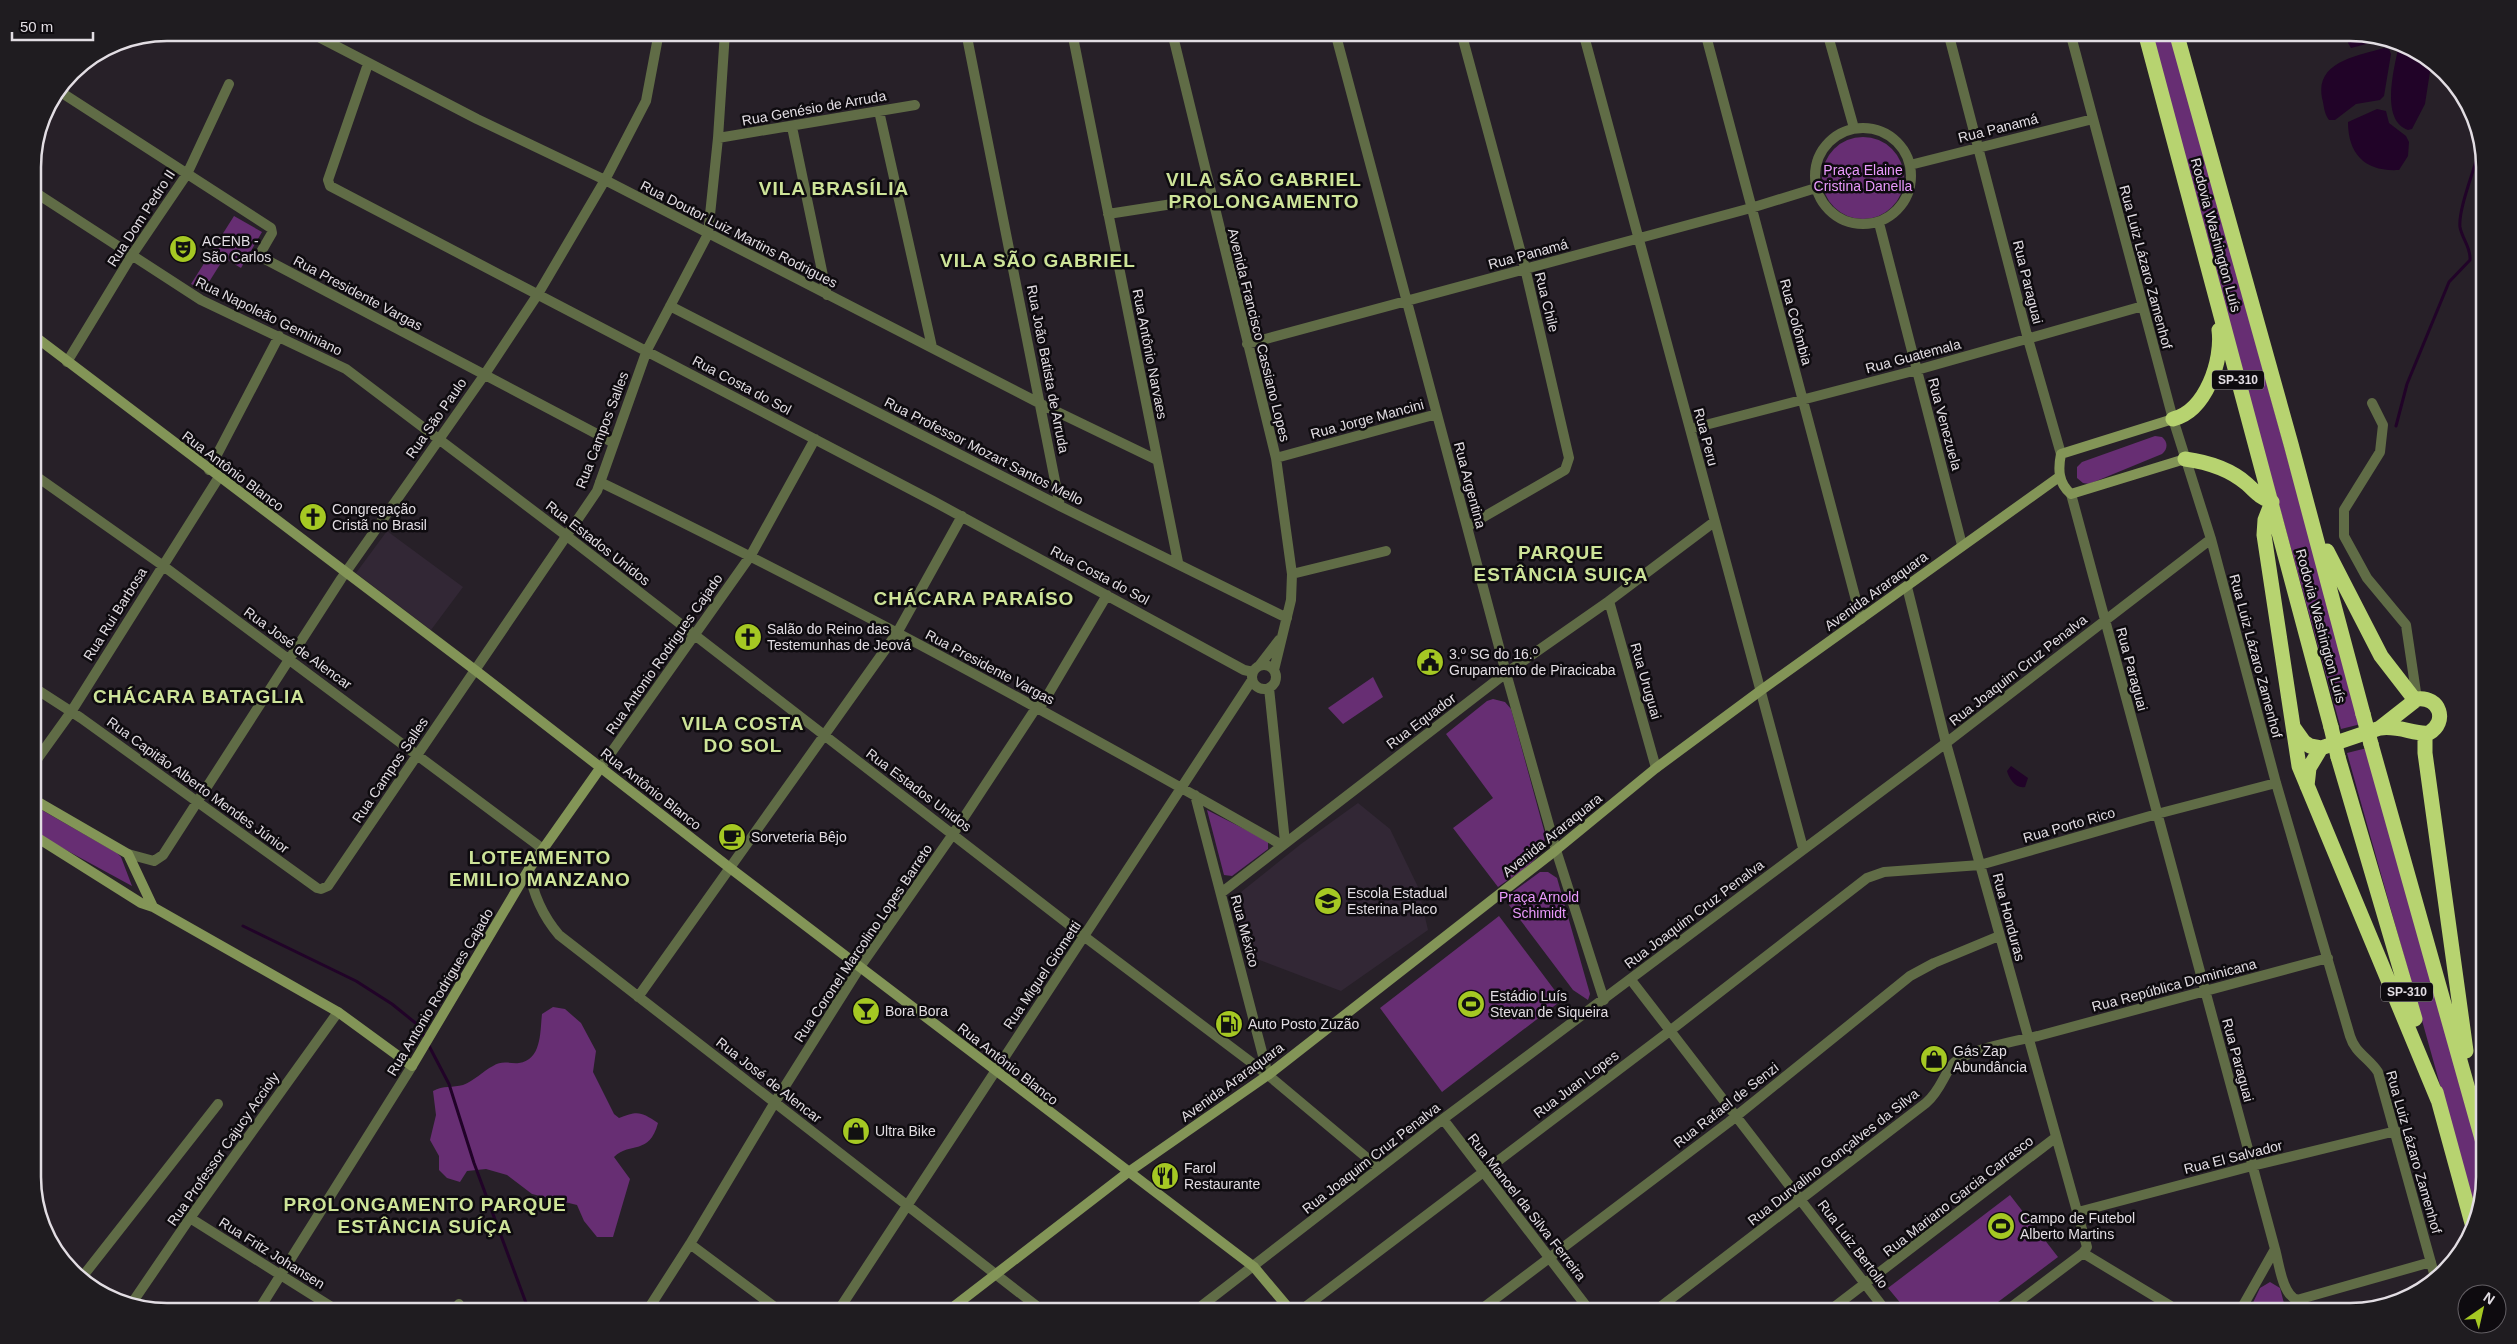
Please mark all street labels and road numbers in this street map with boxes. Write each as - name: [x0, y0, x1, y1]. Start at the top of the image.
- street label: Rua Genésio de Arruda: [741, 87, 888, 129]
- street label: Rua Panamá: [1956, 110, 2040, 146]
- street label: Rodovia Washington Luís: [2188, 156, 2244, 314]
- street label: Rua Dom Pedro II: [104, 167, 178, 269]
- street label: Rua Doutor Luiz Martins Rodrigues: [638, 177, 840, 291]
- street label: Rua Luiz Lázaro Zamenhof: [2116, 183, 2176, 351]
- street label: Avenida Francisco Cassiano Lopes: [1225, 227, 1293, 443]
- street label: Rua Panamá: [1486, 236, 1570, 272]
- street label: Rua Paraguai: [2010, 239, 2046, 325]
- street label: Rua Presidente Vargas: [291, 252, 425, 334]
- street label: Rua Chile: [1532, 270, 1562, 334]
- street label: Rua Napoleão Geminiano: [193, 273, 345, 359]
- street label: Rua Colômbia: [1777, 277, 1815, 367]
- street label: Rua João Batista de Arruda: [1024, 283, 1072, 455]
- street label: Rua Antônio Narvaes: [1130, 288, 1170, 420]
- street label: Rua Guatemala: [1864, 336, 1963, 376]
- street label: Rua Costa do Sol: [690, 352, 794, 418]
- street label: Rua Campos Salles: [572, 369, 632, 491]
- road number: SP-310: [2212, 370, 2264, 390]
- street label: Rua São Paulo: [402, 375, 470, 461]
- street label: Rua Venezuela: [1925, 376, 1965, 472]
- street label: Rua Professor Mozart Santos Mello: [882, 394, 1086, 508]
- street label: Rua Jorge Mancini: [1309, 396, 1425, 442]
- street label: Rua Peru: [1691, 406, 1721, 468]
- street label: Rua Antônio Blanco: [179, 428, 287, 515]
- street label: Rua Argentina: [1451, 440, 1489, 530]
- street label: Rua Estados Unidos: [543, 497, 653, 589]
- street label: Rua Costa do Sol: [1048, 542, 1152, 608]
- street label: Rodovia Washington Luís: [2293, 547, 2349, 705]
- street label: Avenida Araraquara: [1821, 548, 1931, 634]
- street label: Rua Rui Barbosa: [80, 564, 150, 663]
- street label: Rua Antonio Rodrigues Cajado: [602, 571, 726, 737]
- street label: Rua Luiz Lázaro Zamenhof: [2226, 572, 2286, 740]
- street label: Rua José de Alencar: [241, 604, 355, 693]
- street label: Rua Joaquim Cruz Penalva: [1946, 611, 2090, 729]
- street label: Rua Presidente Vargas: [923, 626, 1057, 708]
- street label: Rua Paraguai: [2113, 626, 2151, 712]
- street label: Rua Uruguai: [1627, 641, 1665, 721]
- street label: Rua Equador: [1383, 690, 1459, 752]
- street label: Rua Capitão Alberto Mendes Júnior: [104, 714, 292, 857]
- street label: Rua Campos Salles: [349, 714, 431, 826]
- street label: Rua Antônio Blanco: [598, 745, 705, 833]
- street label: Rua Estados Unidos: [863, 745, 975, 835]
- street label: Avenida Araraquara: [1499, 790, 1605, 880]
- street label: Rua Porto Rico: [2021, 804, 2117, 846]
- street label: Rua Coronel Marcolino Lopes Barreto: [791, 841, 935, 1045]
- street label: Rua Joaquim Cruz Penalva: [1621, 856, 1767, 972]
- street label: Rua Honduras: [1990, 871, 2028, 963]
- street label: Rua México: [1228, 893, 1262, 969]
- street label: Rua Antonio Rodrigues Cajado: [384, 905, 496, 1079]
- street label: Rua Miguel Giometti: [1000, 918, 1084, 1032]
- street label: Rua República Dominicana: [2090, 955, 2258, 1015]
- road number: SP-310: [2381, 982, 2433, 1002]
- street label: Rua Paraguai: [2219, 1017, 2257, 1103]
- street label: Rua Antônio Blanco: [955, 1020, 1062, 1108]
- street label: Rua José de Alencar: [713, 1034, 825, 1126]
- street label: Avenida Araraquara: [1177, 1039, 1287, 1125]
- street label: Rua Juan Lopes: [1530, 1047, 1622, 1121]
- street label: Rua Rafael de Senzi: [1670, 1059, 1782, 1151]
- street label: Rua Professor Cajucy Accioly: [164, 1069, 282, 1229]
- street label: Rua Luiz Lázaro Zamenhof: [2383, 1069, 2445, 1235]
- street label: Rua Durvalino Gonçalves da Silva: [1744, 1085, 1922, 1229]
- street label: Rua Joaquim Cruz Penalva: [1299, 1099, 1443, 1217]
- street label: Rua Manoel da Silva Ferreira: [1465, 1130, 1589, 1284]
- street label: Rua Mariano Garcia Carrasco: [1880, 1132, 2036, 1260]
- street label: Rua El Salvador: [2182, 1137, 2284, 1177]
- street label: Rua Luiz Bertollo: [1815, 1197, 1892, 1292]
- street label: Rua Fritz Johansen: [216, 1214, 328, 1292]

